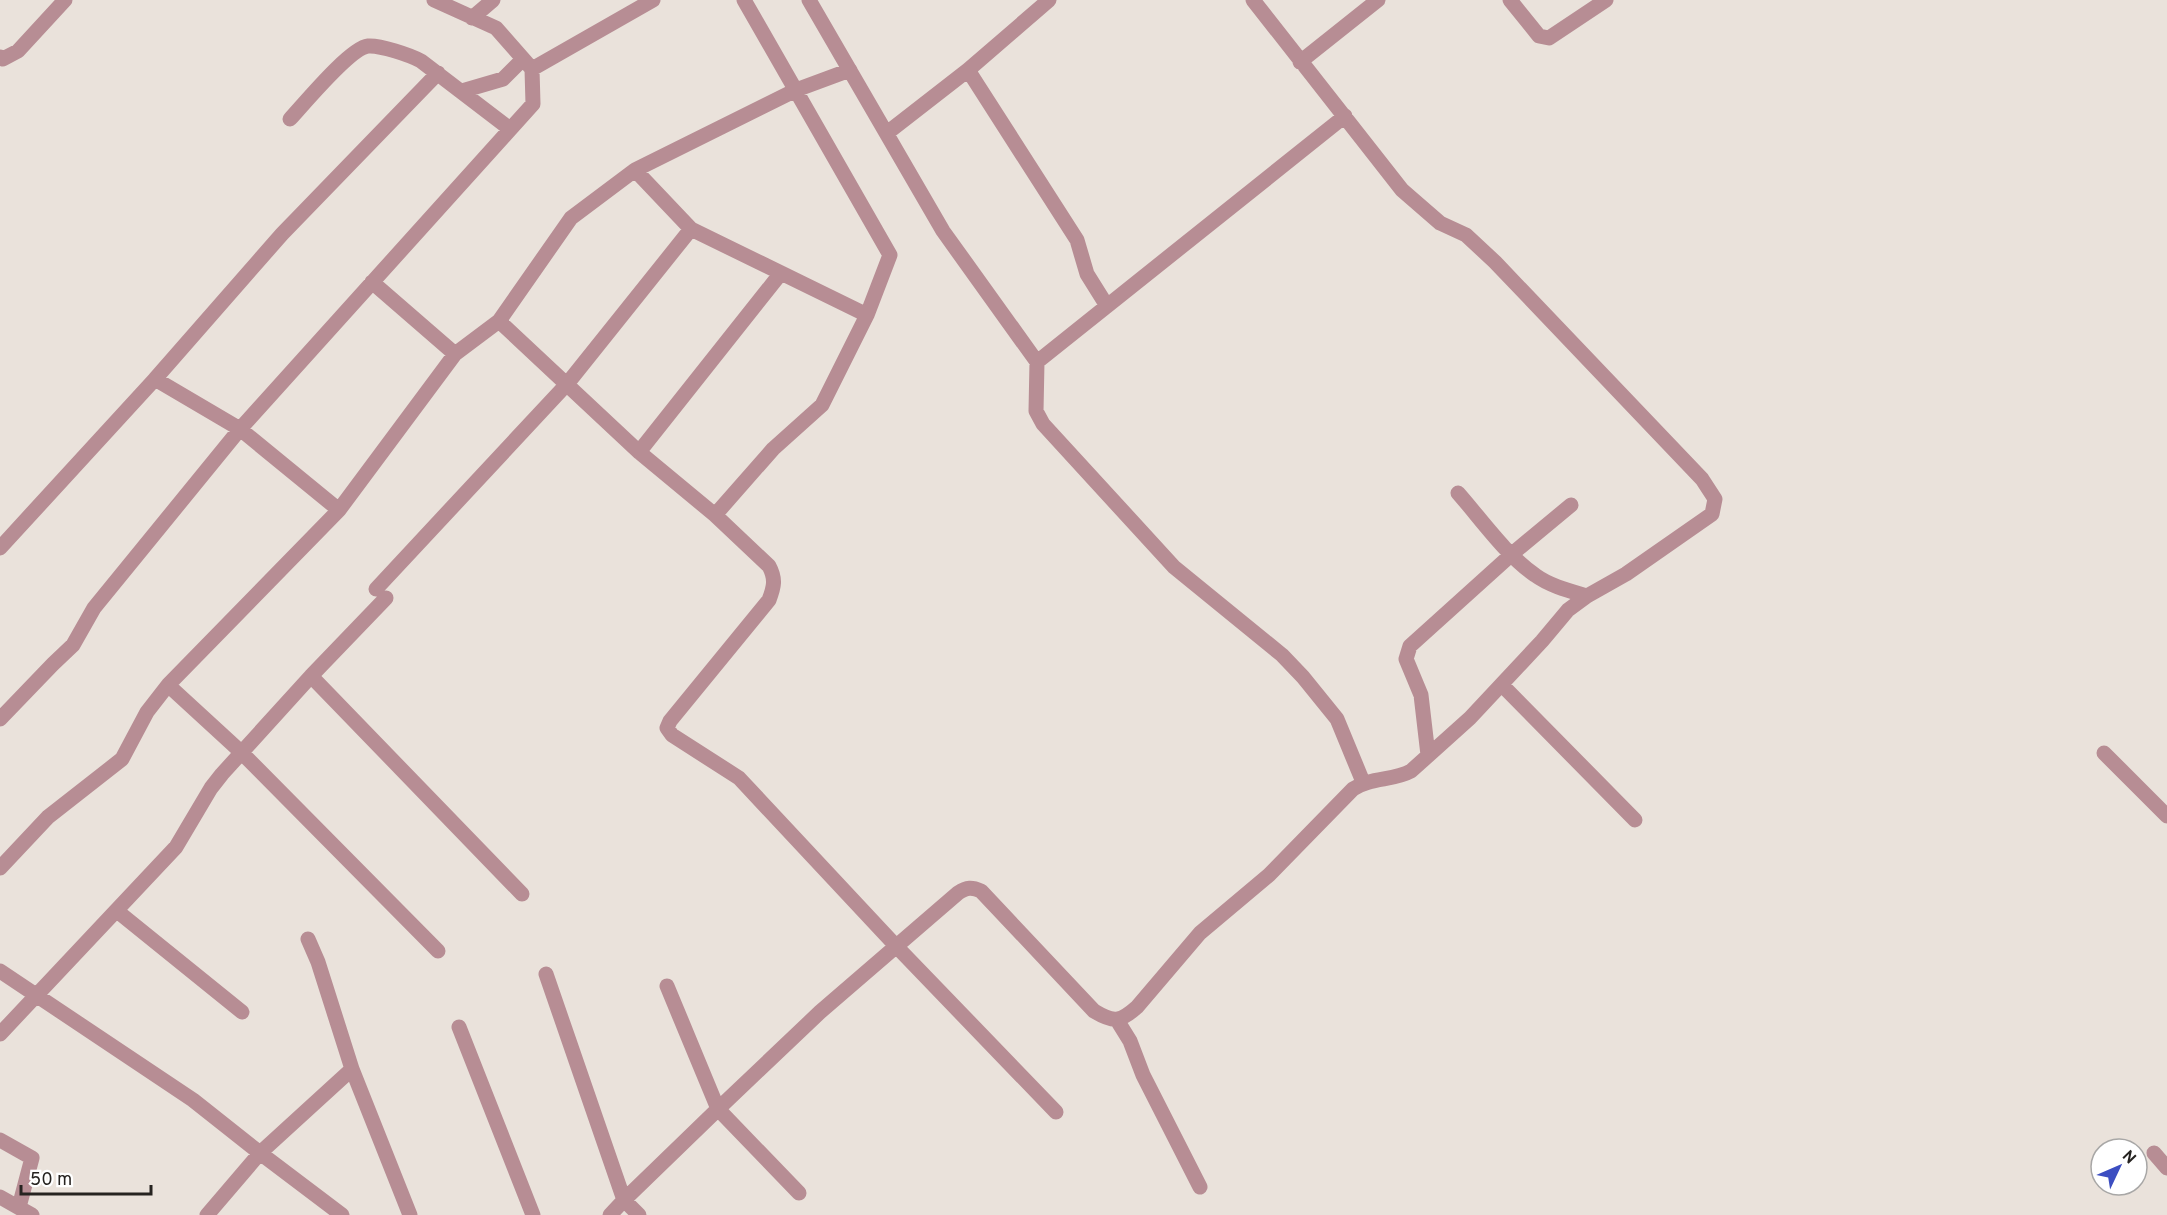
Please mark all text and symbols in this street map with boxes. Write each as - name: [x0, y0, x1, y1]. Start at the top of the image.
- north arrow: [2089, 1137, 2149, 1197]
- text: N: [2117, 1147, 2140, 1169]
- scale bar: [21, 1158, 152, 1196]
- text: 50 m: [30, 1169, 72, 1192]

